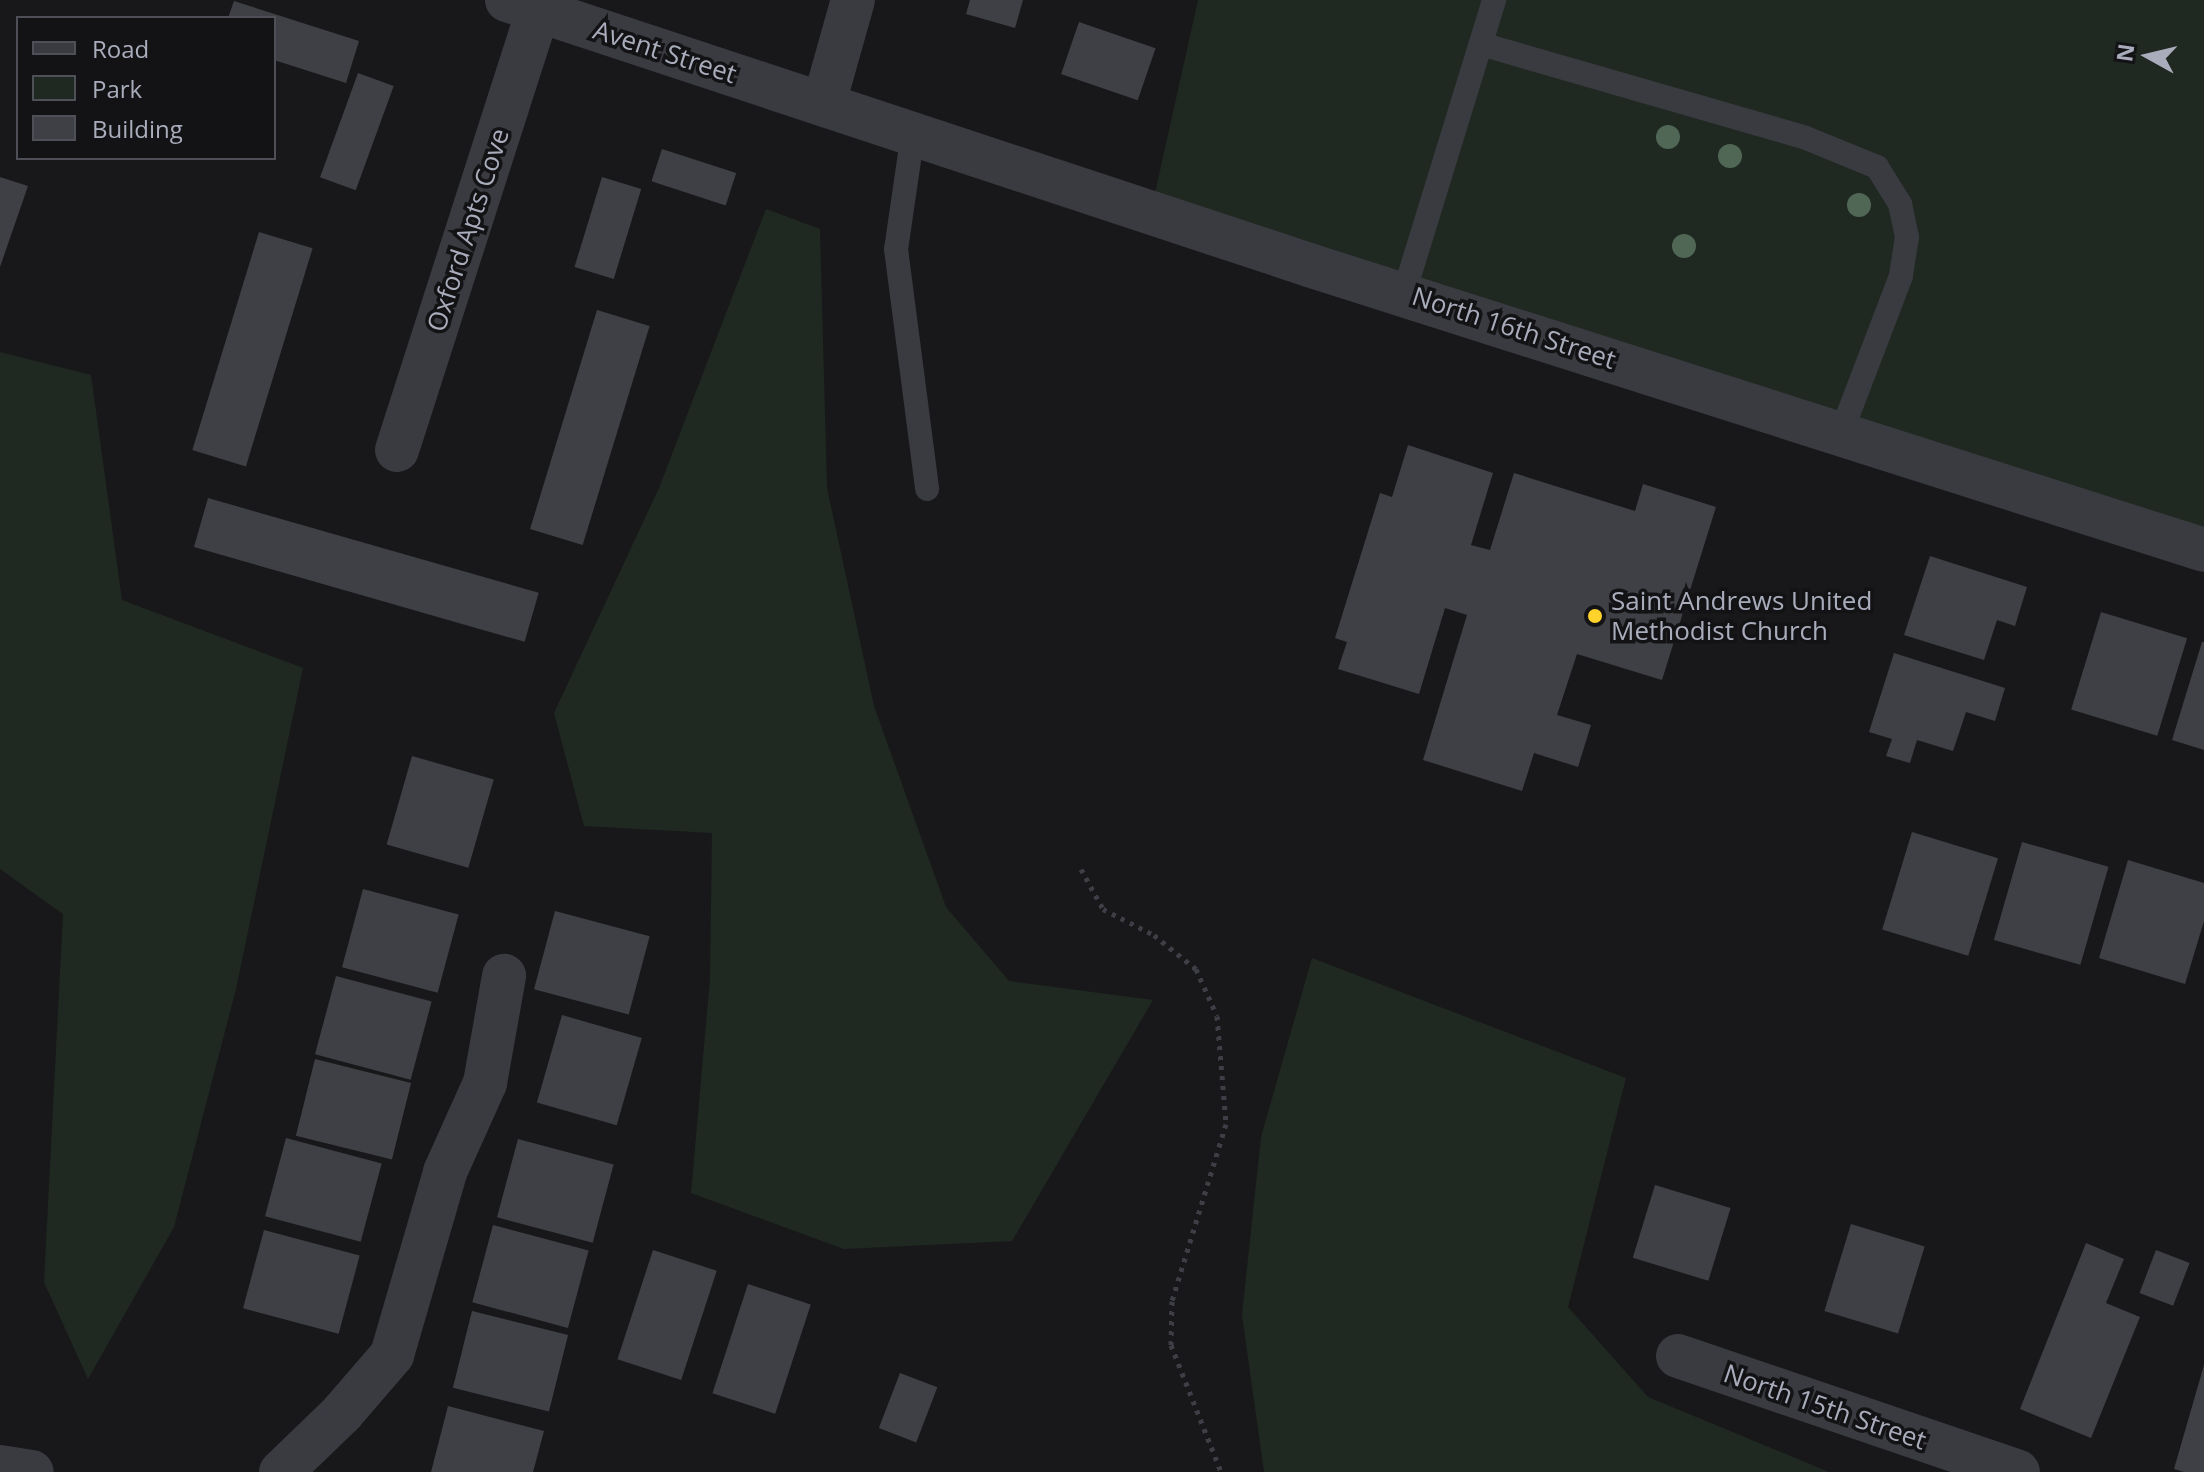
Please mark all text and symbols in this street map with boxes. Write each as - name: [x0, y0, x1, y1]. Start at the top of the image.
- street label: Avent Street: [590, 14, 740, 90]
- legend: [16, 16, 276, 160]
- north arrow: [2108, 16, 2188, 96]
- text: Road: [92, 32, 149, 65]
- text: N: [2108, 42, 2140, 64]
- text: Park: [92, 72, 142, 105]
- text: Building: [92, 112, 183, 145]
- street label: Oxford Apts Cove: [420, 124, 516, 336]
- street label: North 16th Street: [1408, 280, 1620, 376]
- place label: Saint Andrews United Methodist Church: [1611, 585, 1872, 646]
- marker: Saint Andrews United Methodist Church: [1586, 607, 1604, 625]
- street label: North 15th Street: [1720, 1358, 1930, 1456]

